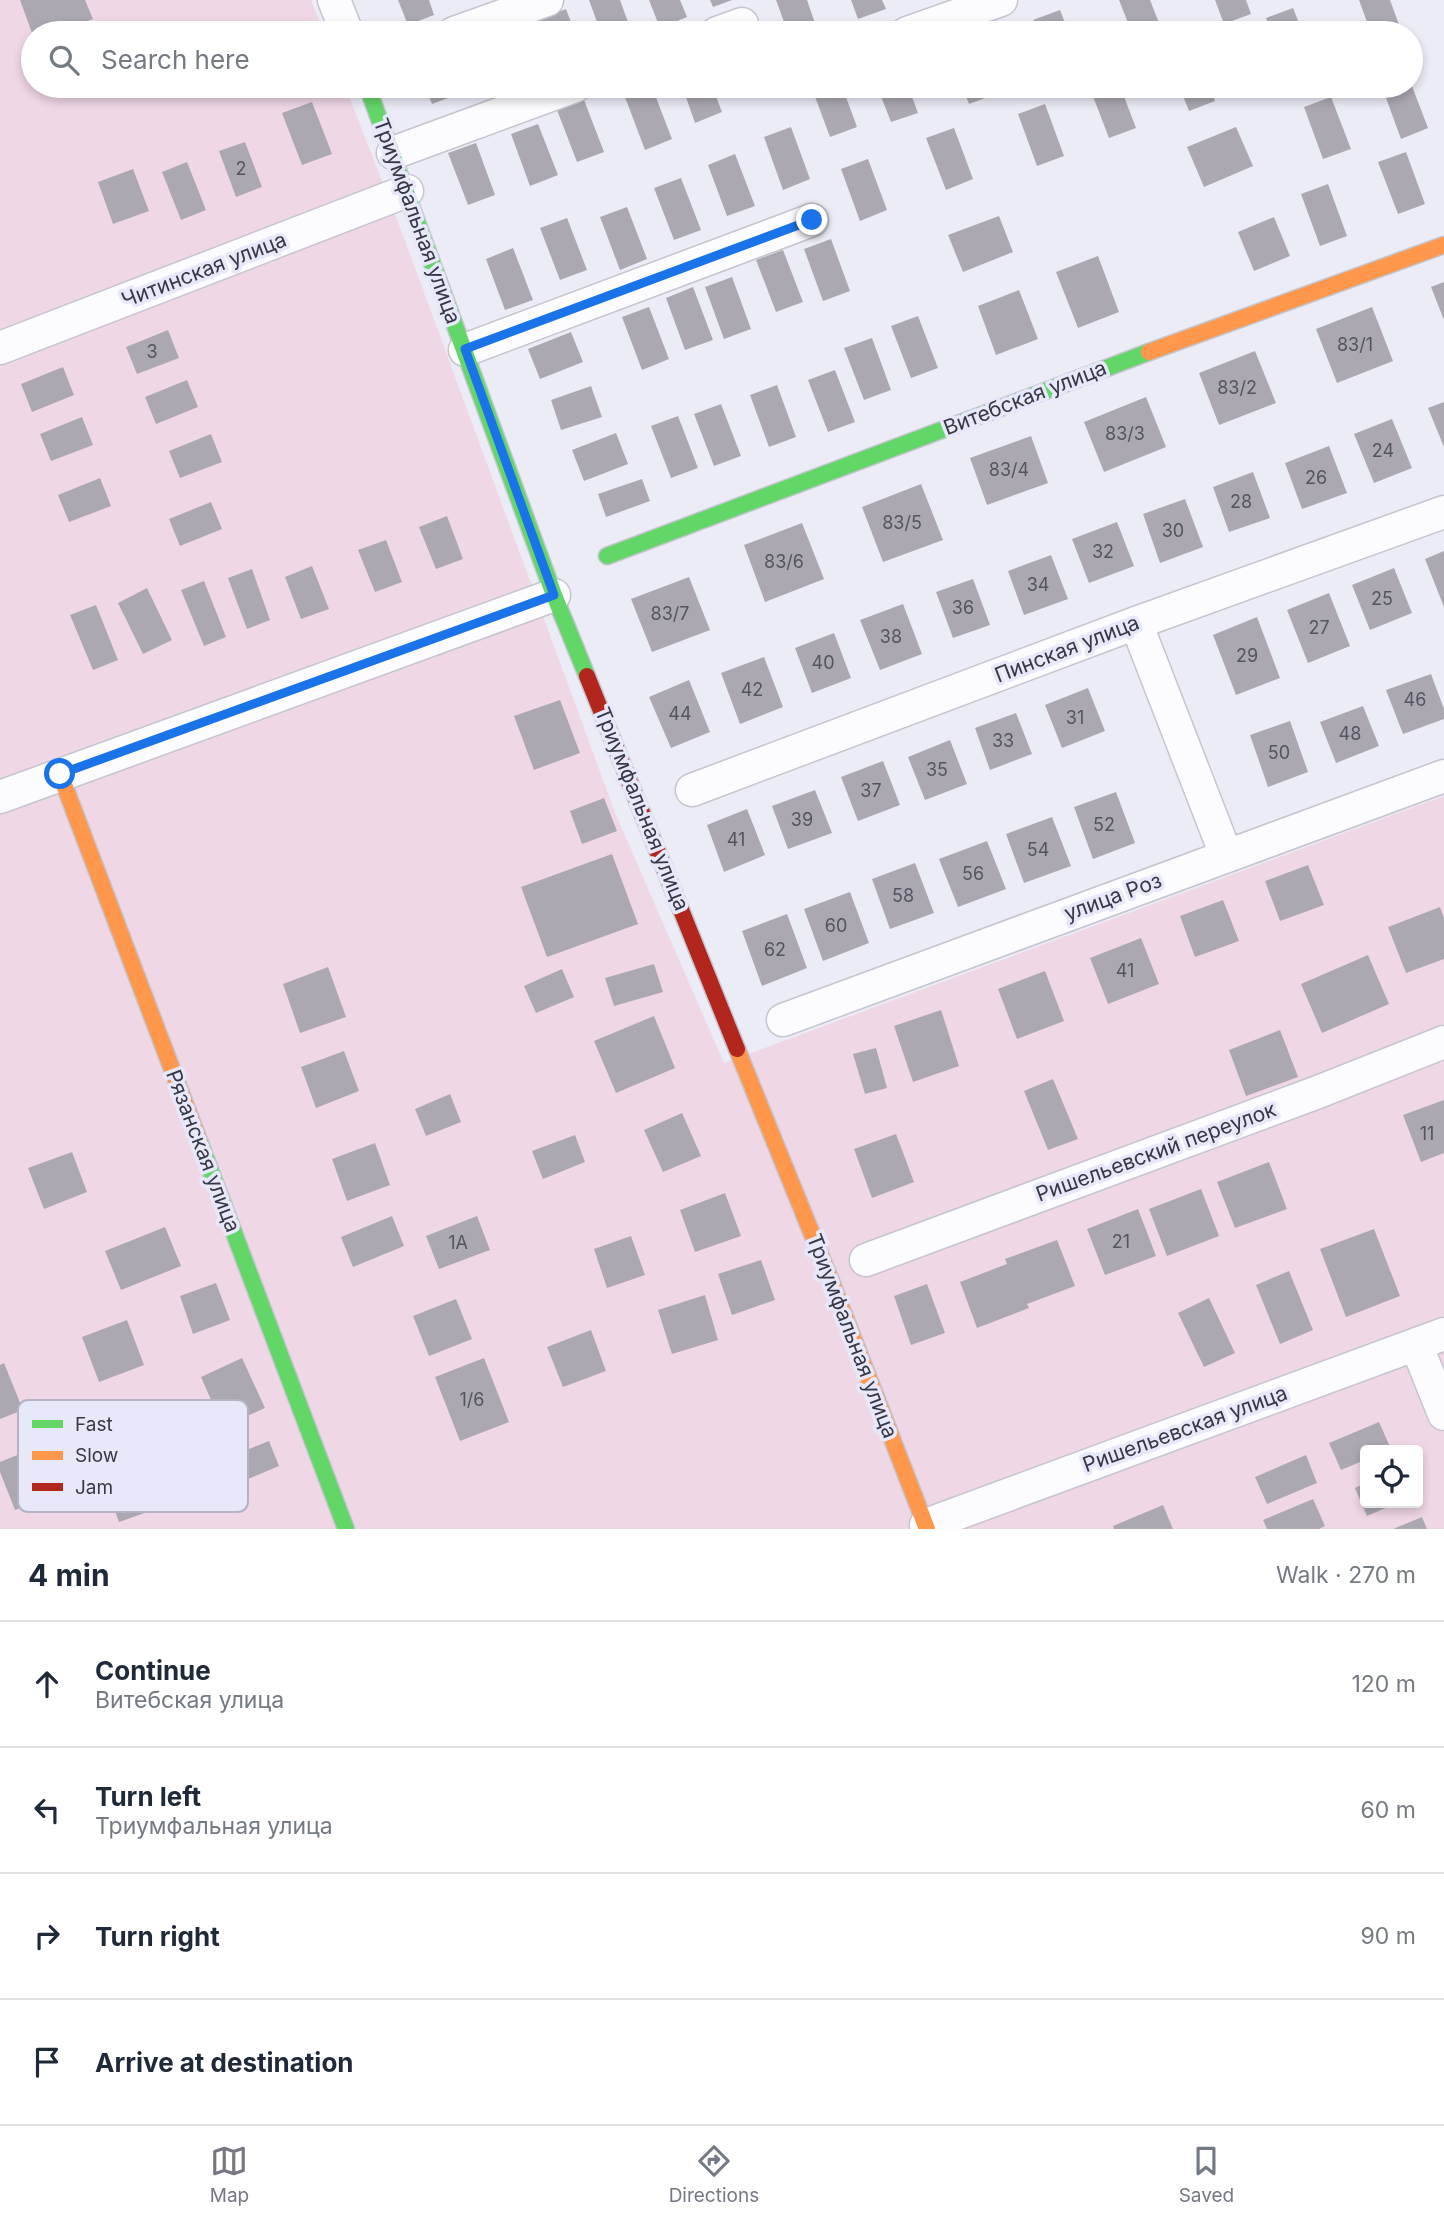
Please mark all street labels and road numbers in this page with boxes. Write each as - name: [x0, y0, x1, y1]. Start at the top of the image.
- street label: Триумфальная улица: [369, 115, 466, 327]
- street label: Читинская улица: [118, 227, 290, 312]
- street label: Витебская улица: [940, 355, 1110, 440]
- street label: Пинская улица: [991, 609, 1143, 688]
- street label: Триумфальная улица: [590, 704, 695, 914]
- street label: улица Роз: [1061, 867, 1165, 926]
- street label: Рязанская улица: [161, 1066, 246, 1236]
- street label: Ришельевский переулок: [1032, 1096, 1280, 1207]
- street label: Триумфальная улица: [802, 1230, 903, 1442]
- street label: Ришельевская улица: [1079, 1380, 1290, 1477]

